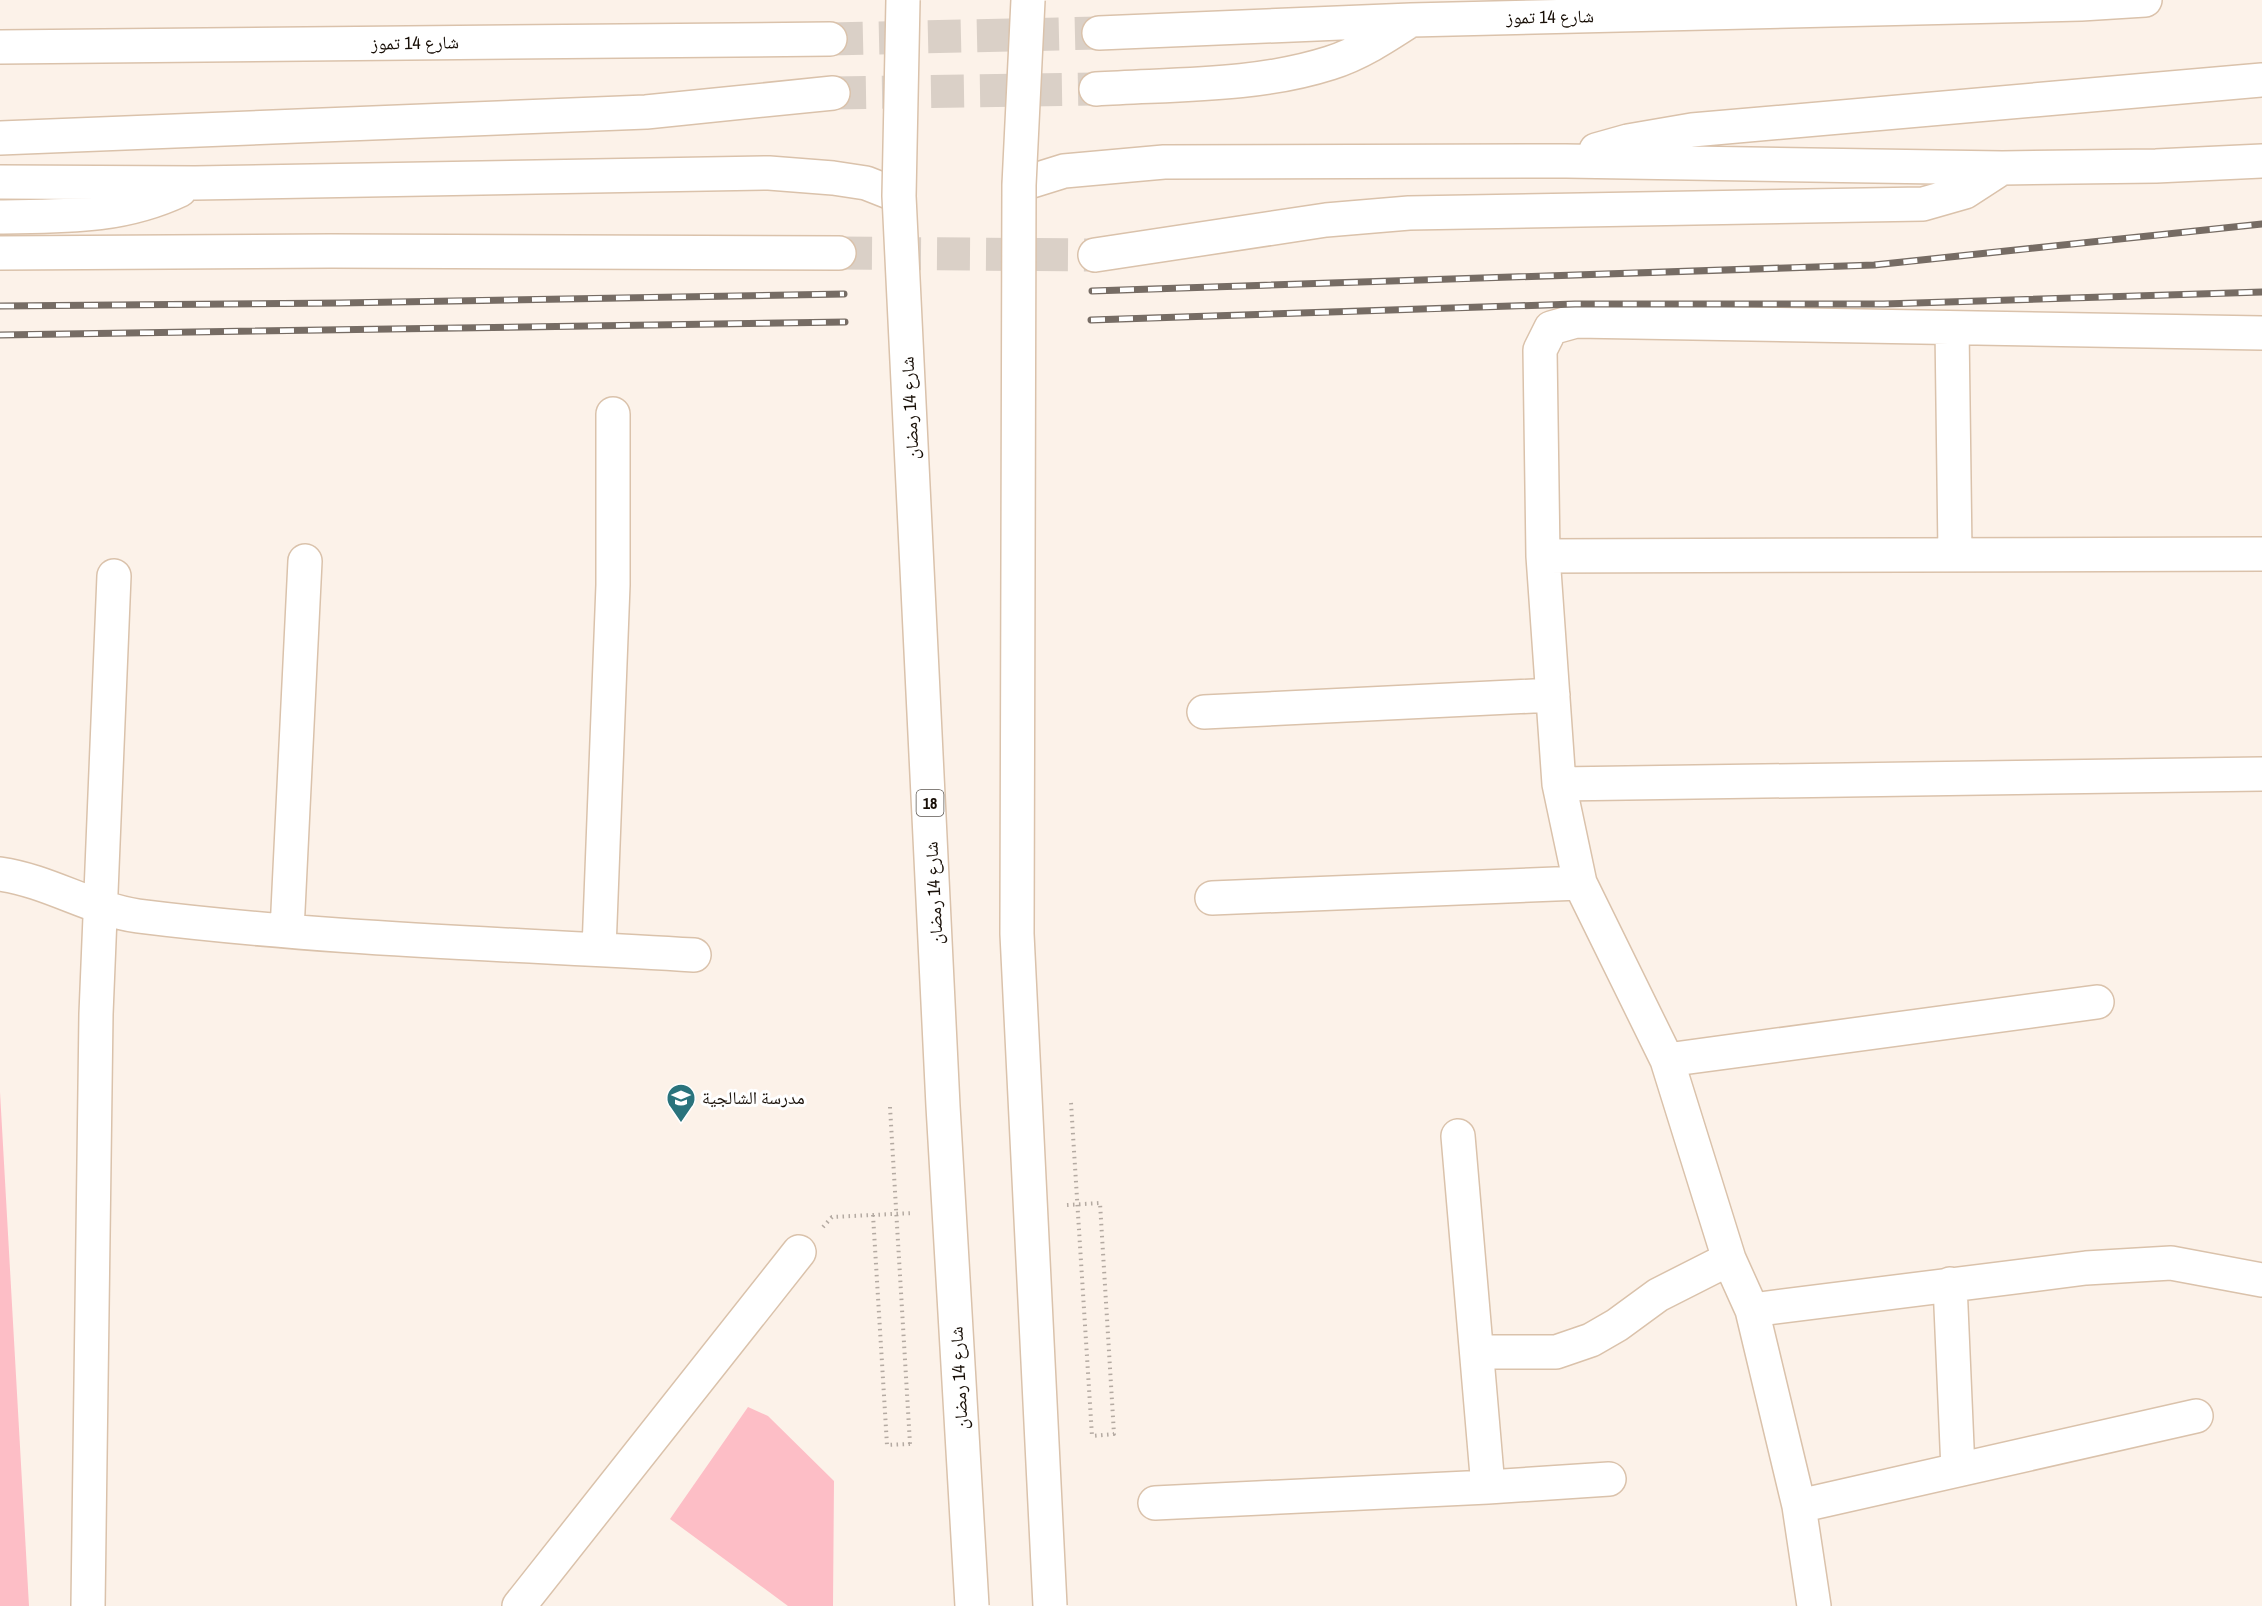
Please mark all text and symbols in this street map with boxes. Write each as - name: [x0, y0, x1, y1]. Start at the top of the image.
- street label: شارع 14 تموز: [1505, 3, 1594, 30]
- street label: شارع 14 تموز: [370, 29, 459, 56]
- street label: شارع 14 رمضان: [894, 356, 925, 460]
- road number: 18: [916, 790, 944, 816]
- street label: شارع 14 رمضان: [918, 841, 949, 945]
- school or university icon: مدرسة الشالجية: [665, 1082, 697, 1124]
- place label: مدرسة الشالجية: [702, 1085, 805, 1110]
- street label: شارع 14 رمضان: [943, 1326, 974, 1430]

